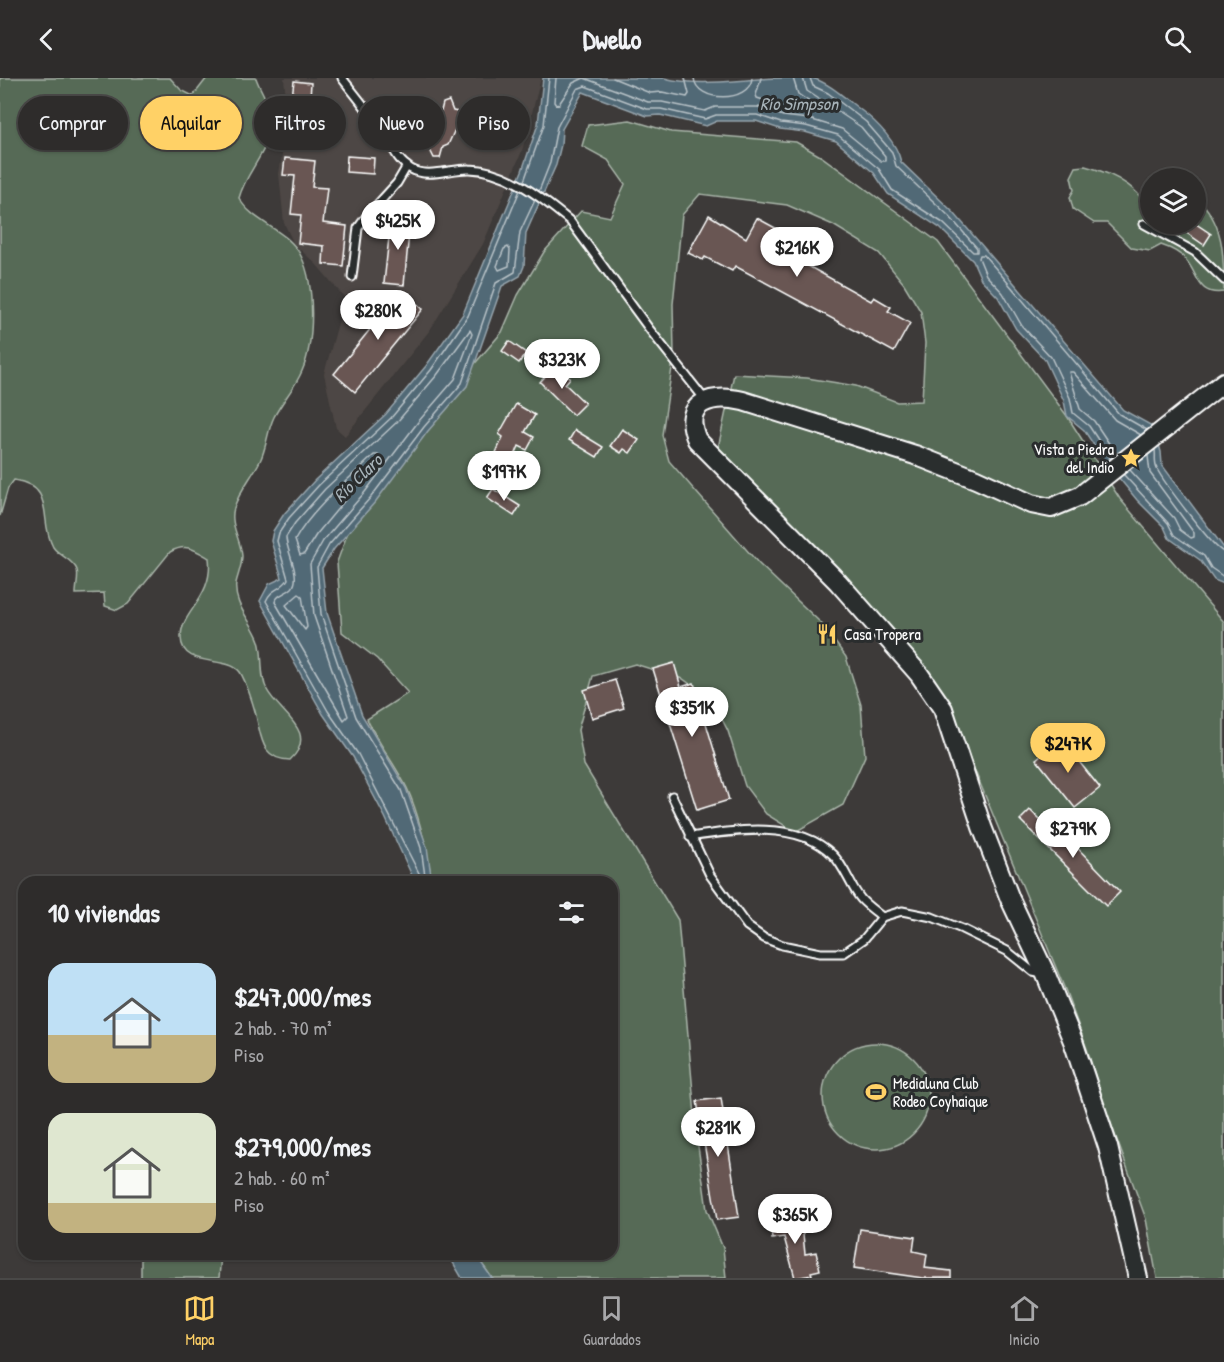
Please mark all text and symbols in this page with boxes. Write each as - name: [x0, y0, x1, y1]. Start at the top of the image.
- text: Dwello: [583, 21, 641, 57]
- icon: back: [30, 23, 63, 56]
- icon: search: [1161, 23, 1194, 56]
- water label: Río Simpson: [760, 91, 840, 116]
- chip: Comprar: [18, 96, 128, 150]
- chip: Alquilar: [140, 96, 242, 150]
- chip: Filtros: [254, 96, 346, 150]
- chip: Nuevo: [358, 96, 445, 150]
- chip: Piso: [457, 96, 530, 150]
- map controls: [1140, 168, 1206, 234]
- button: layers: [1140, 168, 1206, 234]
- pin: $425K: [356, 200, 440, 251]
- text: $425K: [375, 206, 421, 233]
- pin: $216K: [755, 227, 839, 278]
- text: $216K: [774, 233, 820, 260]
- pin: $280K: [336, 290, 420, 341]
- text: $280K: [354, 296, 402, 323]
- pin: $323K: [520, 339, 604, 390]
- text: $323K: [538, 345, 586, 372]
- place label: Vista a Piedra del Indio: [1034, 438, 1115, 478]
- place icon: Vista a Piedra del Indio: [1119, 446, 1143, 470]
- water label: Río Claro: [328, 447, 389, 507]
- pin: $197K: [462, 451, 546, 502]
- text: $197K: [481, 457, 527, 484]
- restaurant icon: Casa Tropera: [815, 622, 839, 646]
- place label: Casa Tropera: [844, 623, 921, 645]
- pin: $351K: [650, 687, 734, 738]
- text: $351K: [669, 693, 715, 720]
- pin: $247K: [1026, 723, 1110, 774]
- text: $247K: [1044, 729, 1092, 756]
- pin: $279K: [1031, 808, 1115, 859]
- text: $279K: [1049, 814, 1097, 841]
- text: 10 viviendas: [48, 895, 160, 930]
- icon: filters: [555, 896, 588, 929]
- text: $247,000/mes: [234, 979, 371, 1014]
- icon: home: [96, 987, 168, 1059]
- text: 2 hab. · 70 m²: [234, 1014, 332, 1041]
- text: Piso: [234, 1041, 264, 1068]
- place label: Medialuna Club Rodeo Coyhaique: [893, 1072, 989, 1112]
- sports icon: Medialuna Club Rodeo Coyhaique: [864, 1080, 888, 1104]
- pin: $281K: [676, 1107, 760, 1158]
- text: $281K: [695, 1113, 741, 1140]
- text: $279,000/mes: [234, 1129, 371, 1164]
- icon: home: [96, 1137, 168, 1209]
- text: 2 hab. · 60 m²: [234, 1164, 330, 1191]
- text: Piso: [234, 1191, 264, 1218]
- pin: $365K: [753, 1194, 837, 1245]
- text: $365K: [772, 1200, 818, 1227]
- tab: Mapa: [183, 1292, 216, 1350]
- tab: Guardados: [583, 1292, 641, 1350]
- tab: Inicio: [1008, 1292, 1041, 1350]

